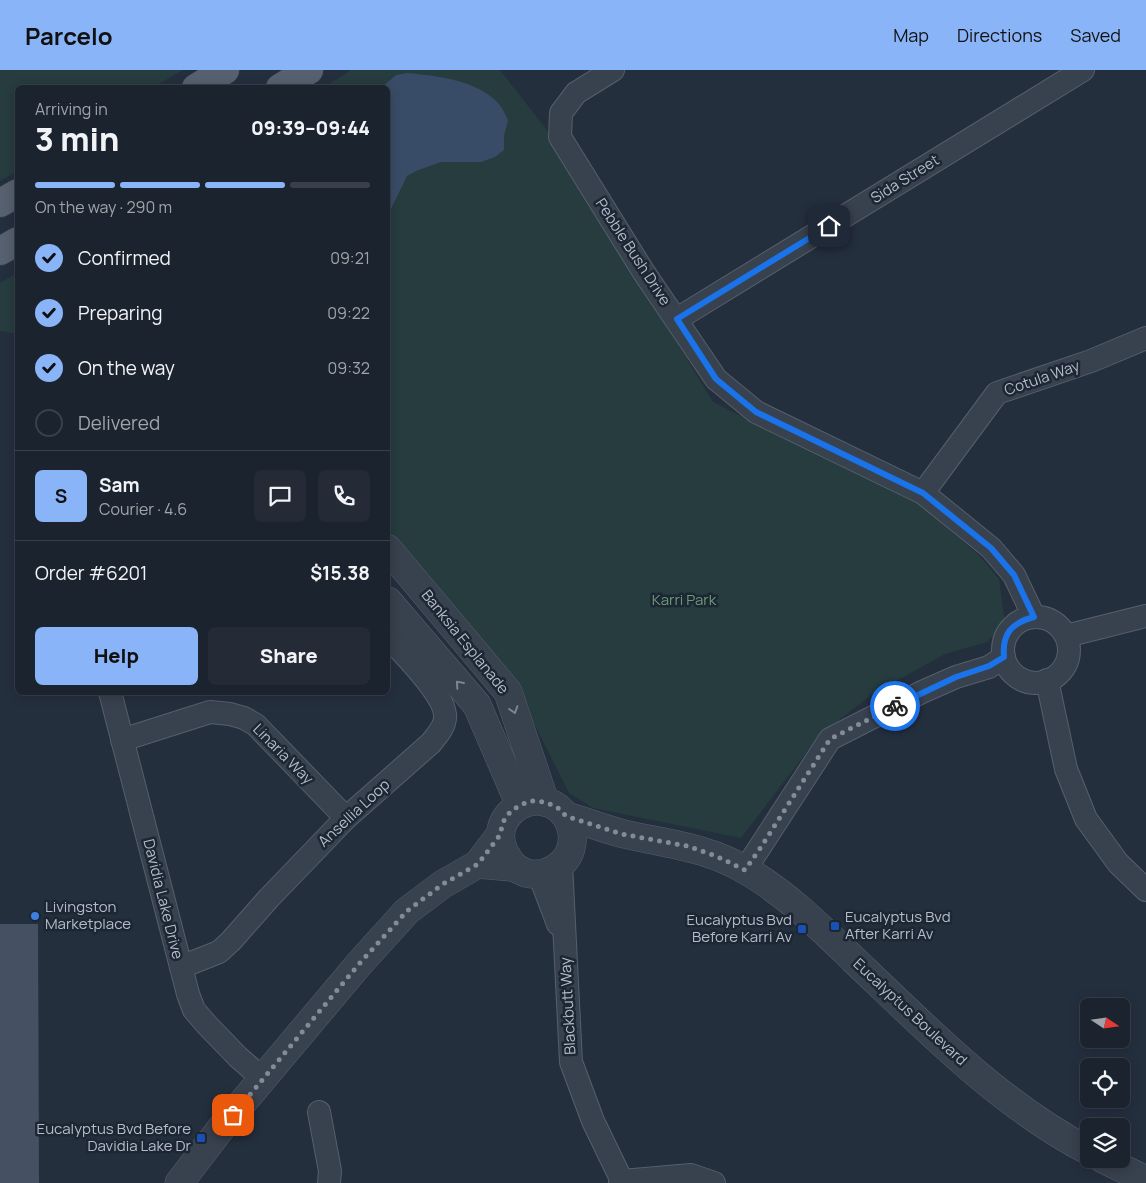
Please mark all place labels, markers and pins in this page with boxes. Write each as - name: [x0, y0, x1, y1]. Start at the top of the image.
- pin: [808, 205, 850, 247]
- place label: Livingston Marketplace: [45, 896, 131, 934]
- place label: Eucalyptus Bvd After Karri Av: [845, 906, 951, 944]
- place label: Eucalyptus Bvd Before Karri Av: [686, 909, 792, 947]
- marker: Livingston Marketplace: [29, 910, 41, 922]
- marker: Eucalyptus Bvd After Karri Av: [829, 920, 841, 932]
- marker: Eucalyptus Bvd Before Karri Av: [796, 923, 808, 935]
- pin: [212, 1094, 254, 1136]
- place label: Eucalyptus Bvd Before Davidia Lake Dr: [37, 1118, 192, 1156]
- marker: Eucalyptus Bvd Before Davidia Lake Dr: [195, 1132, 207, 1144]

